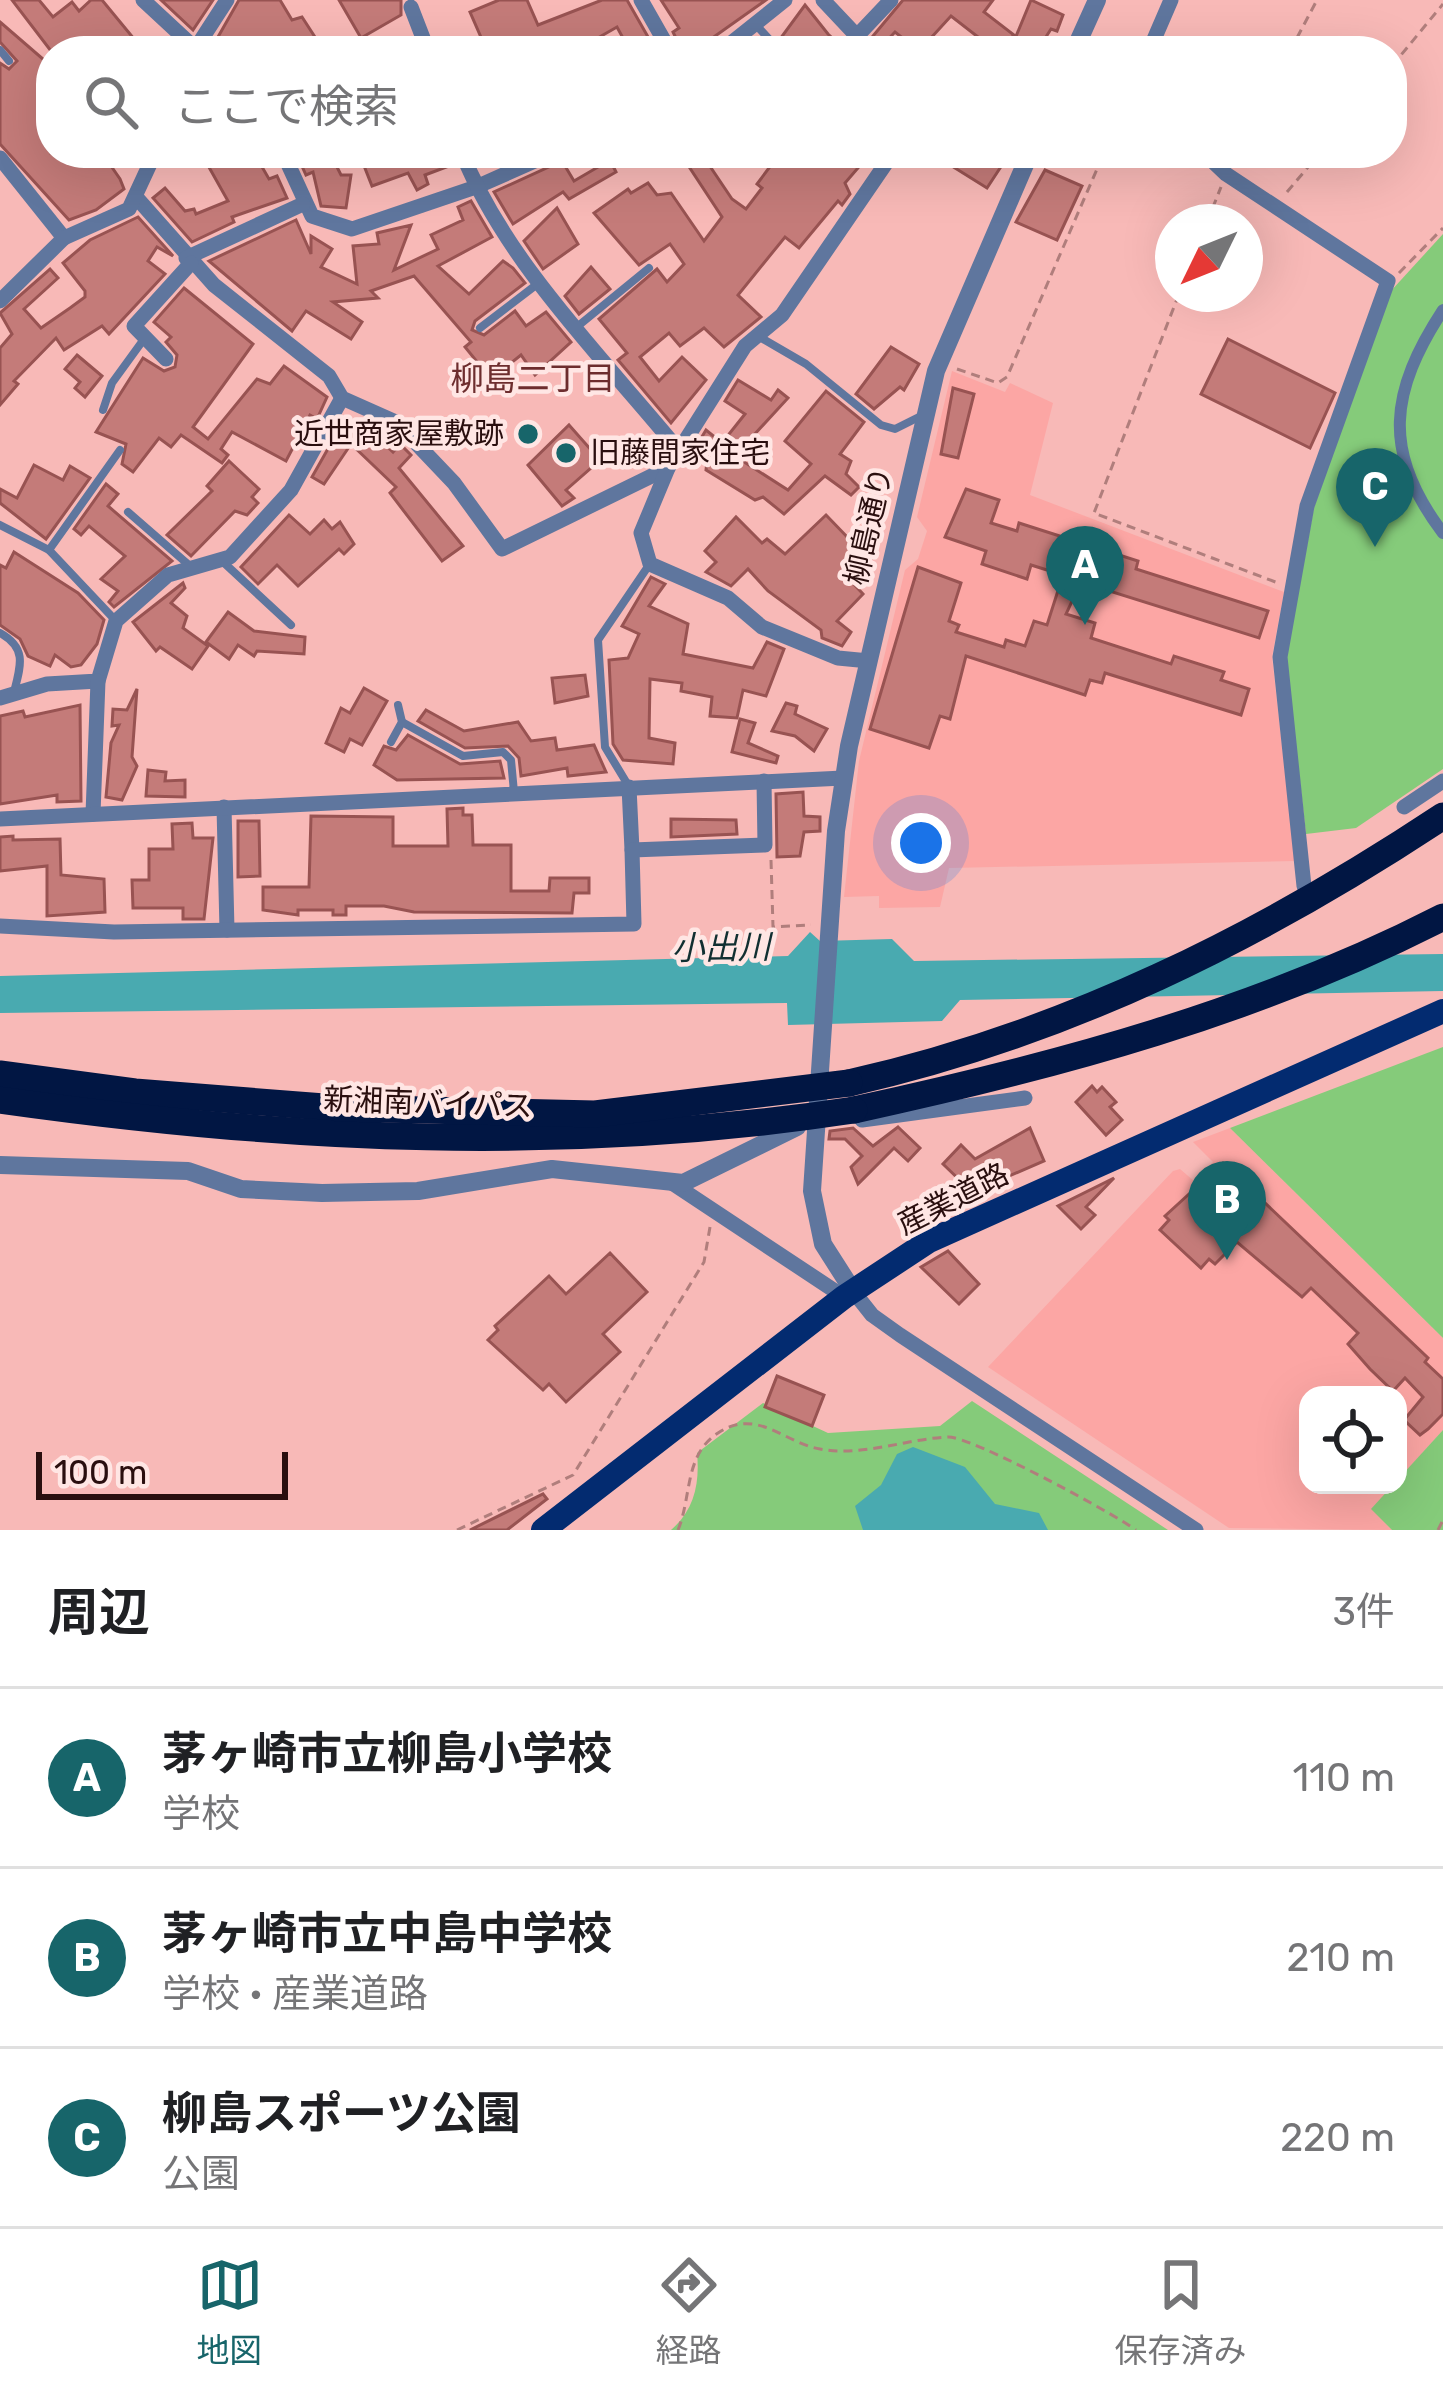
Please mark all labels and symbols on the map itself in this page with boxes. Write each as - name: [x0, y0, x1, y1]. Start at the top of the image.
- north arrow: [1155, 204, 1263, 312]
- district label: 柳島二丁目: [451, 359, 616, 398]
- place label: 近世商家屋敷跡: [294, 416, 504, 452]
- marker: 近世商家屋敷跡: [515, 421, 541, 447]
- place label: 旧藤間家住宅: [590, 435, 770, 471]
- marker: 旧藤間家住宅: [553, 440, 579, 466]
- pin: C: [1336, 448, 1414, 547]
- street label: 柳島通り: [838, 463, 900, 589]
- pin: A: [1046, 526, 1124, 625]
- your location: [891, 813, 951, 873]
- water label: 小出川: [671, 927, 774, 968]
- street label: 新湘南バイパス: [323, 1081, 533, 1125]
- street label: 産業道路: [891, 1156, 1015, 1242]
- pin: B: [1188, 1161, 1266, 1260]
- scale bar: [36, 1446, 288, 1499]

